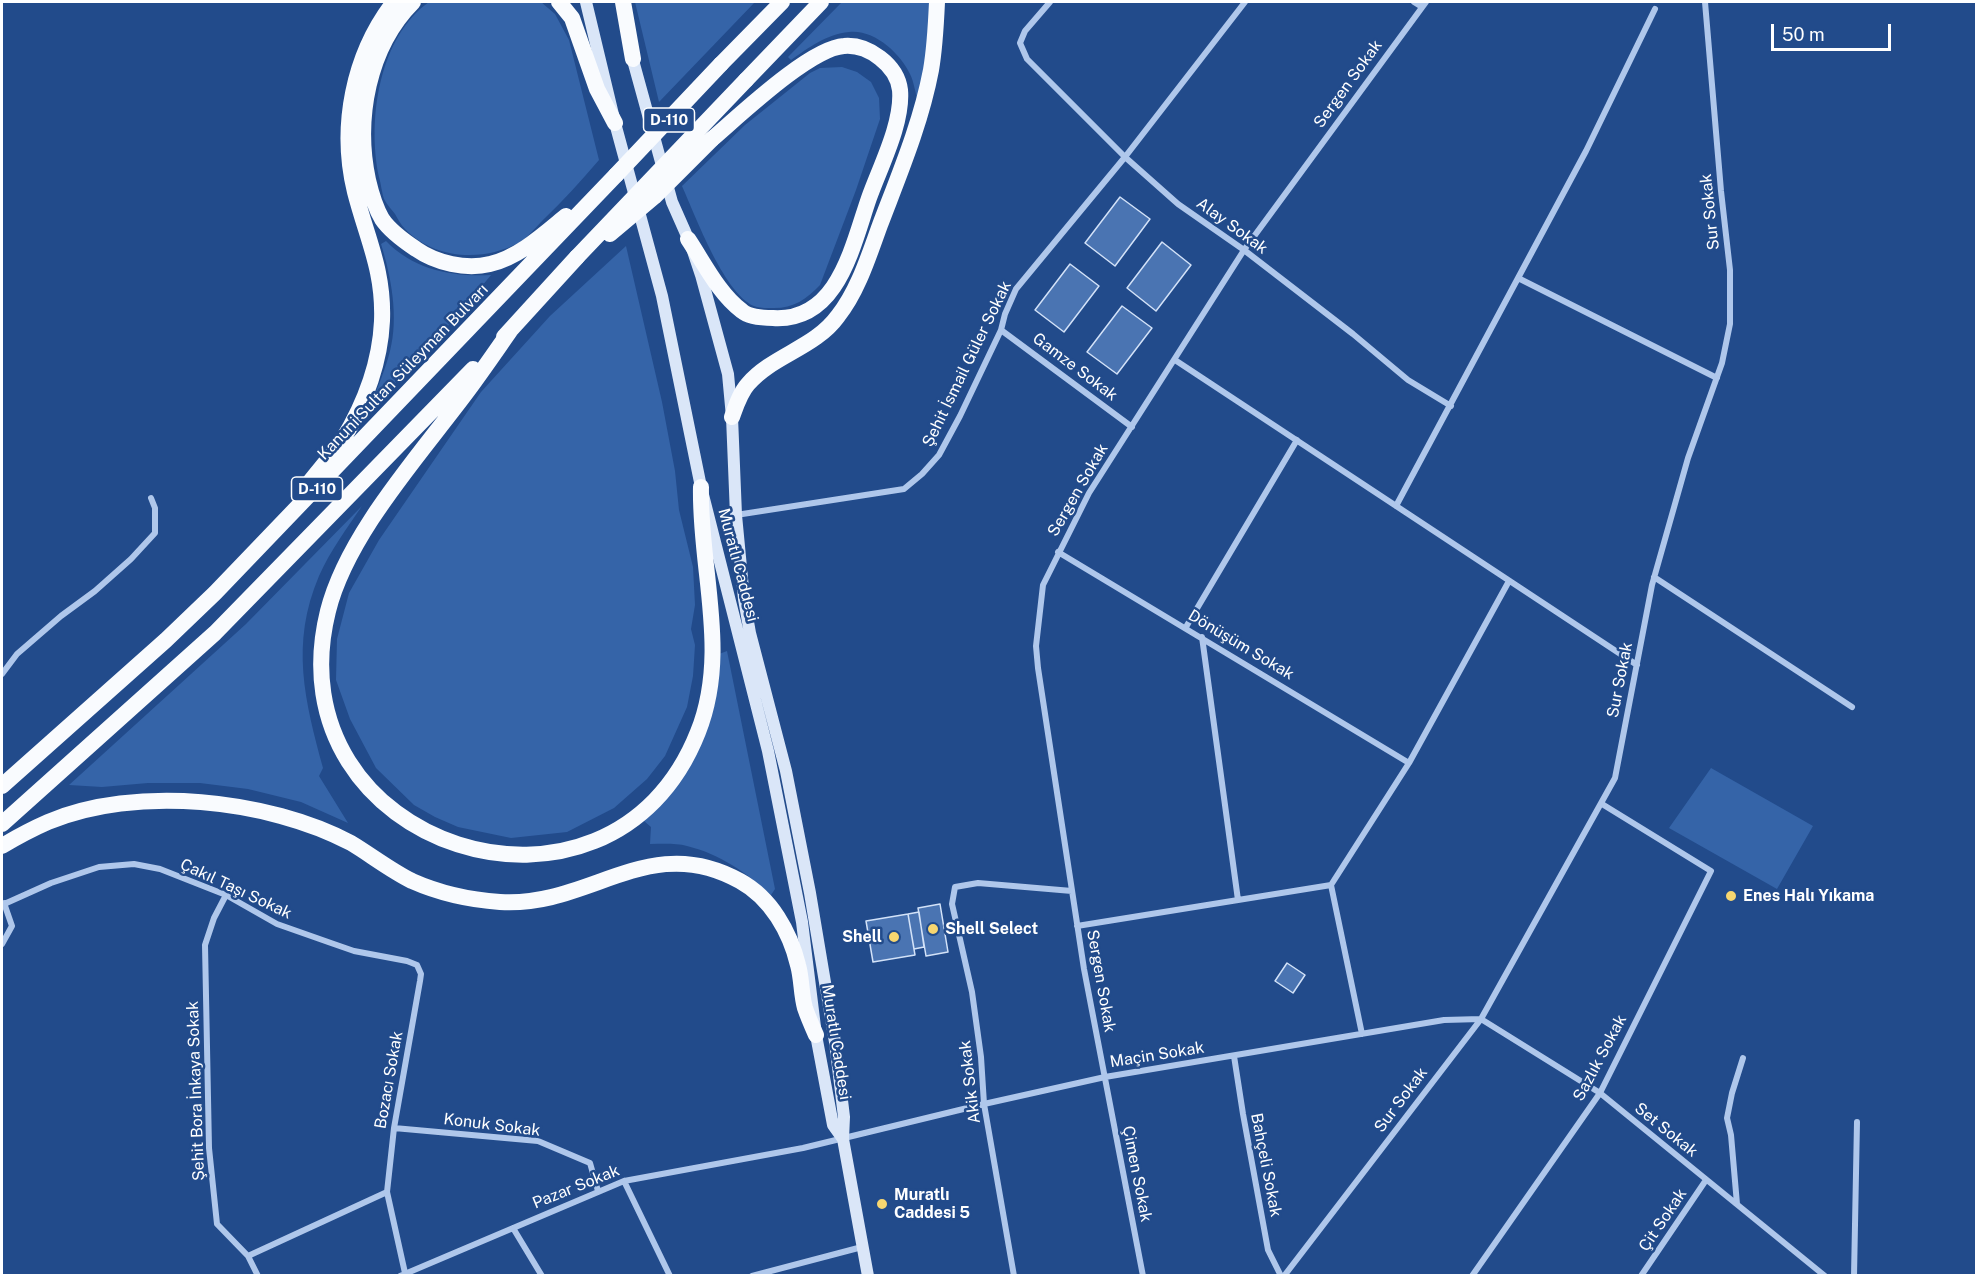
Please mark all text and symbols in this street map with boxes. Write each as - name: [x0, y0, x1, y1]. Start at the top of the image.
- scale bar: [1774, 12, 1894, 50]
- text: 50 m: [1782, 24, 1825, 45]
- street label: Sergen Sokak: [1310, 36, 1386, 132]
- road number: D-110: [644, 108, 694, 132]
- street label: Sur Sokak: [1696, 173, 1724, 251]
- street label: Alay Sokak: [1193, 194, 1271, 258]
- street label: Şehit İsmail Güler Sokak: [918, 278, 1016, 450]
- street label: Kanuni Sultan Süleyman Bulvarı: [314, 280, 492, 464]
- street label: Gamze Sokak: [1029, 329, 1121, 405]
- street label: Sergen Sokak: [1044, 440, 1112, 540]
- road number: D-110: [292, 477, 342, 501]
- street label: Muratlı Caddesi: [714, 506, 762, 624]
- street label: Dönüşüm Sokak: [1185, 606, 1297, 684]
- street label: Sur Sokak: [1603, 641, 1637, 719]
- street label: Çakıl Taşı Sokak: [177, 855, 295, 923]
- place label: Enes Halı Yıkama: [1743, 886, 1874, 906]
- marker: Enes Halı Yıkama: [1724, 889, 1738, 903]
- place label: Shell Select: [945, 919, 1038, 939]
- marker: Shell Select: [926, 922, 940, 936]
- place label: Shell: [842, 927, 882, 947]
- street label: Sergen Sokak: [1083, 928, 1119, 1034]
- marker: Shell: [887, 930, 901, 944]
- street label: Muratlı Caddesi: [817, 983, 855, 1101]
- street label: Şehit Bora İnkaya Sokak: [183, 1001, 209, 1181]
- street label: Sazlık Sokak: [1569, 1011, 1631, 1105]
- street label: Bozacı Sokak: [371, 1030, 407, 1130]
- street label: Maçin Sokak: [1108, 1038, 1206, 1072]
- street label: Akik Sokak: [955, 1039, 985, 1125]
- street label: Sur Sokak: [1370, 1064, 1432, 1136]
- street label: Set Sokak: [1630, 1099, 1702, 1161]
- street label: Konuk Sokak: [443, 1110, 541, 1140]
- street label: Bahçeli Sokak: [1247, 1111, 1285, 1219]
- street label: Çimen Sokak: [1118, 1124, 1156, 1224]
- street label: Pazar Sokak: [530, 1161, 622, 1213]
- place label: Muratlı Caddesi 5: [894, 1185, 970, 1223]
- street label: Çit Sokak: [1635, 1185, 1691, 1255]
- marker: Muratlı Caddesi 5: [875, 1197, 889, 1211]

